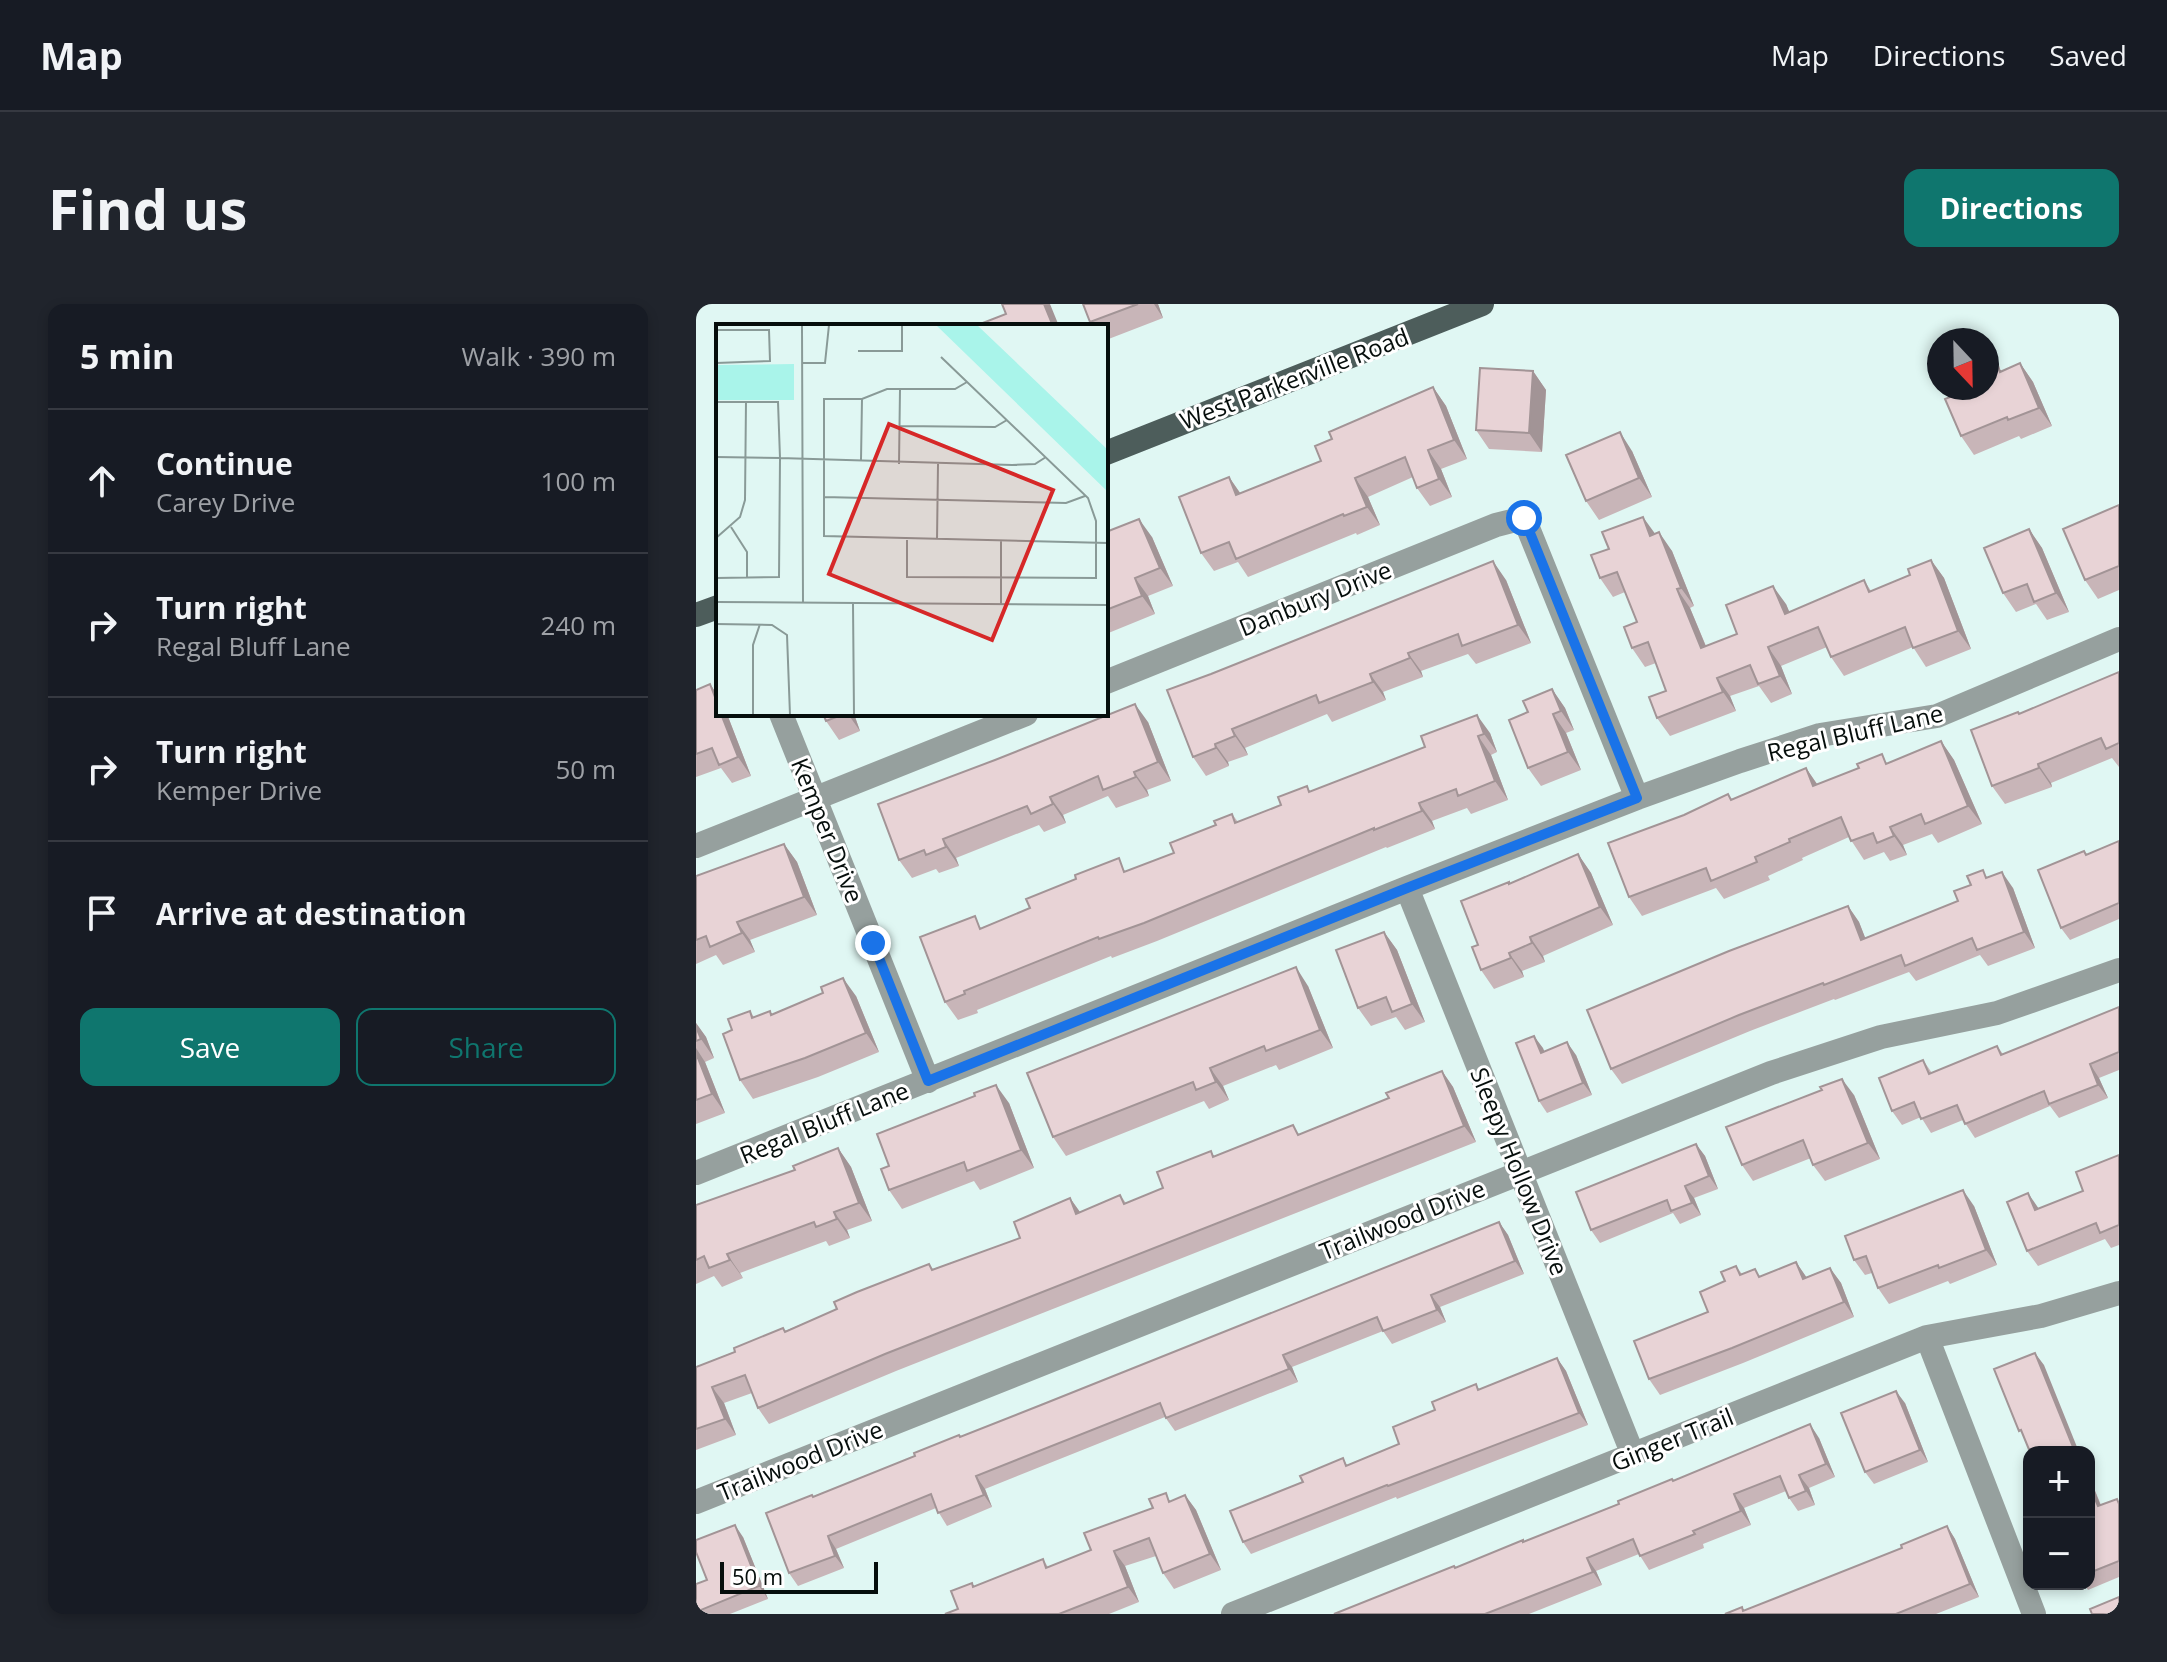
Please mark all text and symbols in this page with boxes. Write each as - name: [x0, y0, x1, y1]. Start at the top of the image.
- text: Map: [40, 29, 123, 81]
- text: Map: [1771, 36, 1829, 74]
- text: Directions: [1873, 36, 2005, 74]
- text: Saved: [2049, 36, 2127, 74]
- button: Directions: [1904, 169, 2119, 247]
- text: Find us: [48, 170, 247, 246]
- street label: West Parkerville Road: [1175, 319, 1413, 437]
- inset map: [716, 324, 1108, 716]
- north arrow: [1927, 328, 1999, 400]
- text: 5 min: [80, 333, 174, 379]
- text: Walk · 390 m: [462, 338, 616, 374]
- text: Continue: [156, 443, 293, 484]
- icon: ahead: [80, 459, 124, 503]
- text: 100 m: [541, 463, 616, 499]
- text: Carey Drive: [156, 484, 295, 520]
- route start: [1506, 500, 1542, 536]
- street label: Danbury Drive: [1234, 552, 1396, 644]
- text: Turn right: [156, 587, 307, 628]
- icon: right: [80, 603, 124, 647]
- text: 240 m: [541, 607, 616, 643]
- text: Regal Bluff Lane: [156, 628, 351, 664]
- street label: Regal Bluff Lane: [1764, 696, 1946, 768]
- text: Turn right: [156, 731, 307, 772]
- icon: right: [80, 747, 124, 791]
- text: 50 m: [555, 751, 616, 787]
- street label: Kemper Drive: [784, 753, 872, 907]
- text: Kemper Drive: [156, 772, 322, 808]
- icon: arrive: [80, 891, 124, 935]
- text: Arrive at destination: [156, 893, 467, 934]
- route end: [855, 925, 891, 961]
- button: Save: [80, 1008, 340, 1086]
- button: Share: [356, 1008, 616, 1086]
- street label: Sleepy Hollow Drive: [1463, 1062, 1577, 1280]
- street label: Regal Bluff Lane: [735, 1073, 913, 1171]
- street label: Trailwood Drive: [1314, 1171, 1490, 1267]
- street label: Ginger Trail: [1606, 1399, 1738, 1479]
- street label: Trailwood Drive: [712, 1412, 888, 1508]
- map controls: [2023, 1446, 2095, 1590]
- button: +: [2023, 1446, 2095, 1518]
- button: −: [2023, 1518, 2095, 1590]
- scale bar: [720, 1558, 878, 1594]
- text: 50 m: [732, 1561, 783, 1591]

